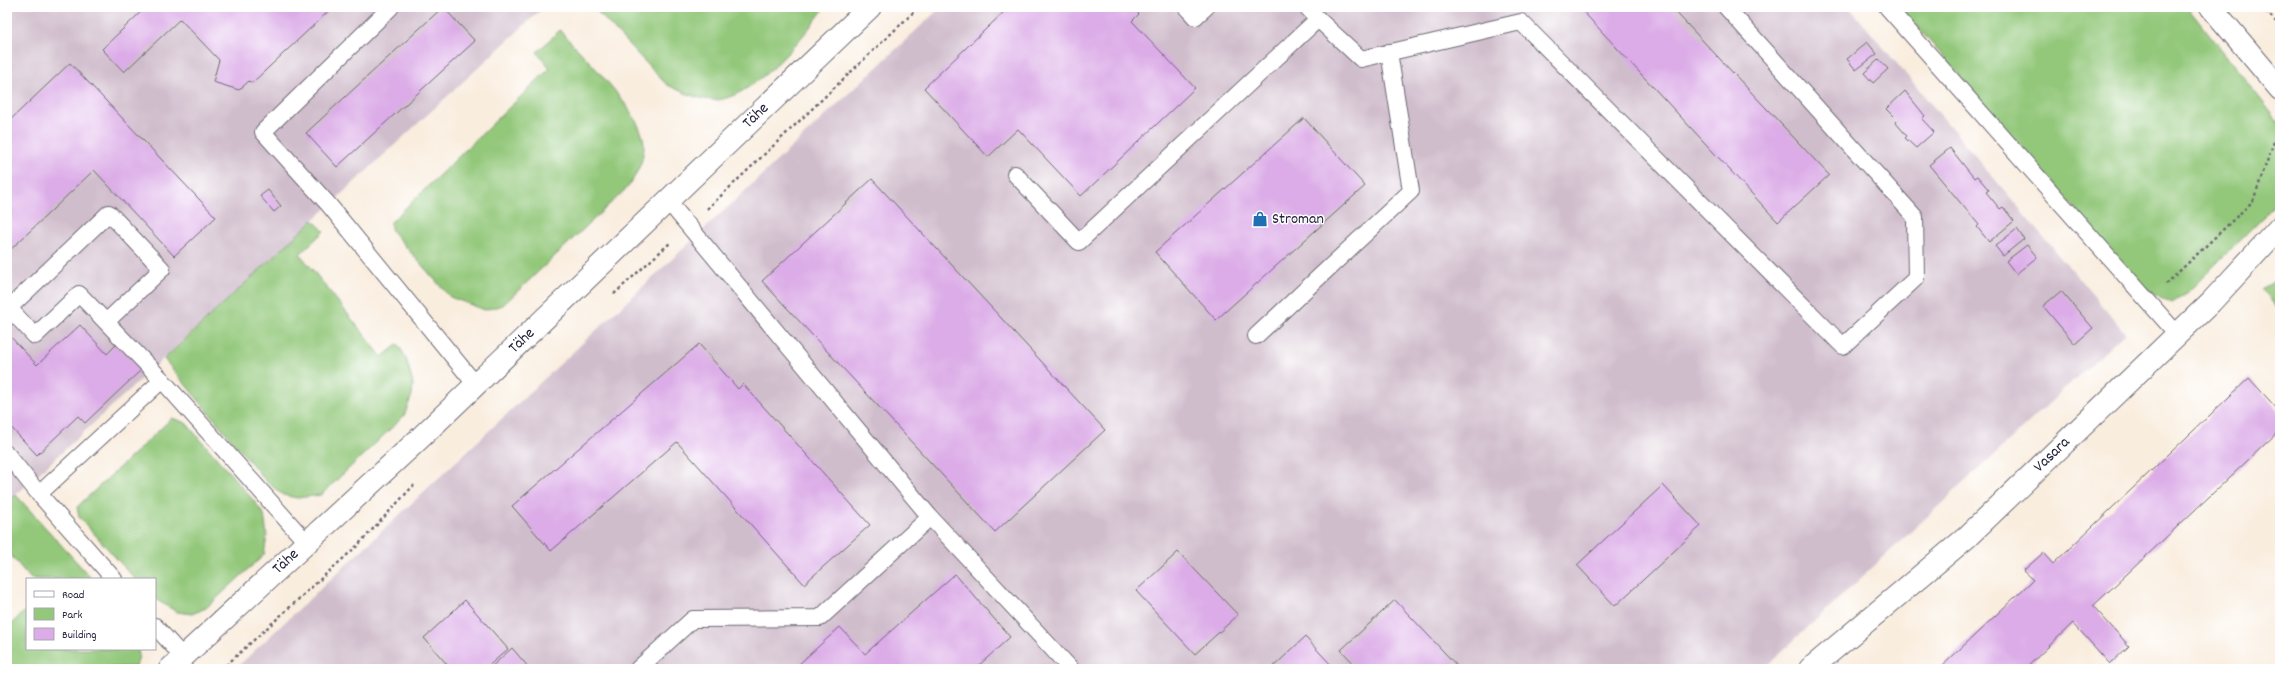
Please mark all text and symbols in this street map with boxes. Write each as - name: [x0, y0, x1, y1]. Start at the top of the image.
- street label: Tähe: [738, 98, 774, 134]
- place label: Stroman: [1272, 208, 1324, 231]
- shop icon: Stroman: [1251, 210, 1269, 228]
- street label: Tähe: [504, 323, 540, 359]
- street label: Vasara: [2029, 431, 2076, 478]
- street label: Tähe: [268, 544, 304, 580]
- legend: [26, 578, 156, 650]
- text: Road: [62, 587, 84, 604]
- text: Park: [62, 607, 83, 624]
- text: Building: [62, 627, 97, 644]

